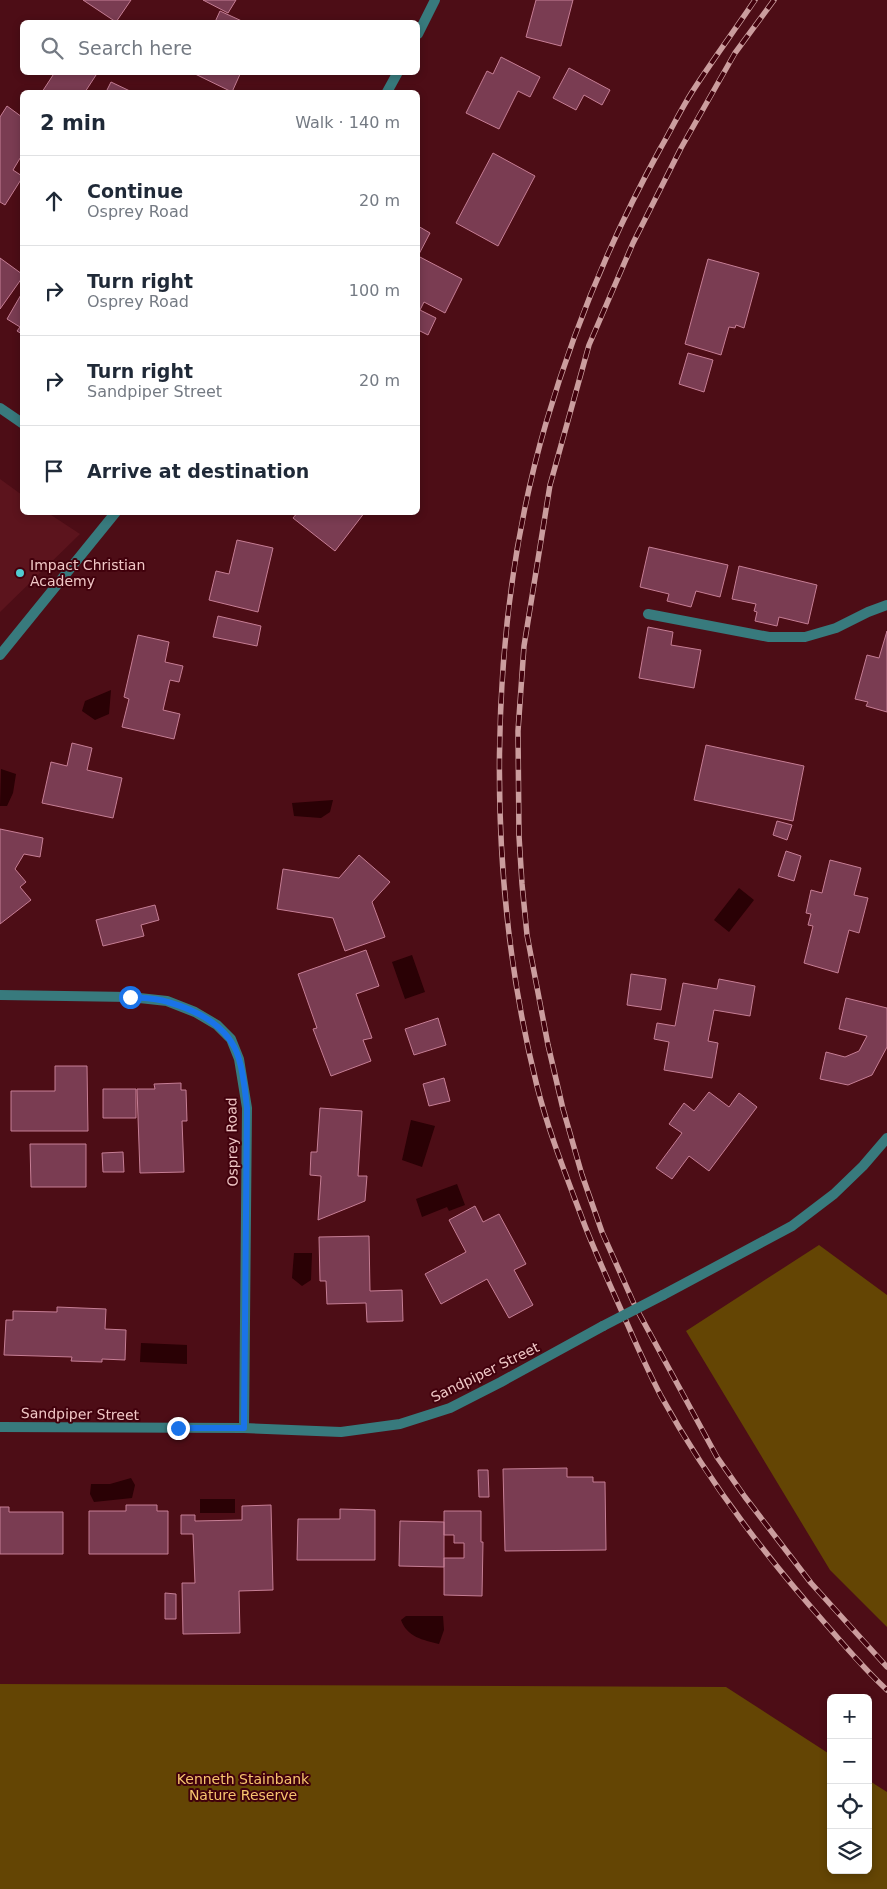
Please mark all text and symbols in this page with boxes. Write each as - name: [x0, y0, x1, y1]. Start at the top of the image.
- search box: [20, 20, 420, 75]
- icon: search: [38, 34, 66, 62]
- text: Search here: [78, 37, 192, 59]
- text: 2 min: [40, 111, 106, 135]
- text: Walk · 140 m: [295, 113, 400, 132]
- text: Continue: [87, 180, 183, 202]
- icon: ahead: [40, 187, 68, 215]
- text: 20 m: [359, 191, 400, 210]
- text: Osprey Road: [87, 202, 189, 221]
- text: Turn right: [87, 270, 193, 292]
- icon: right: [40, 277, 68, 305]
- text: 100 m: [349, 281, 400, 300]
- text: Osprey Road: [87, 292, 189, 311]
- text: Turn right: [87, 360, 193, 382]
- icon: right: [40, 367, 68, 395]
- text: 20 m: [359, 371, 400, 390]
- text: Sandpiper Street: [87, 382, 222, 401]
- icon: arrive: [40, 457, 68, 485]
- text: Arrive at destination: [87, 460, 309, 482]
- place label: Impact Christian Academy: [30, 557, 145, 589]
- marker: Impact Christian Academy: [14, 567, 26, 579]
- route start: [119, 986, 142, 1009]
- street label: Osprey Road: [223, 1097, 241, 1187]
- street label: Sandpiper Street: [428, 1339, 542, 1405]
- street label: Sandpiper Street: [21, 1405, 140, 1423]
- route end: [167, 1417, 190, 1440]
- map controls: [827, 1694, 872, 1874]
- button: +: [827, 1694, 872, 1739]
- button: −: [827, 1739, 872, 1784]
- park label: Kenneth Stainbank Nature Reserve: [177, 1771, 310, 1803]
- button: locate: [827, 1784, 872, 1829]
- button: layers: [827, 1829, 872, 1874]

